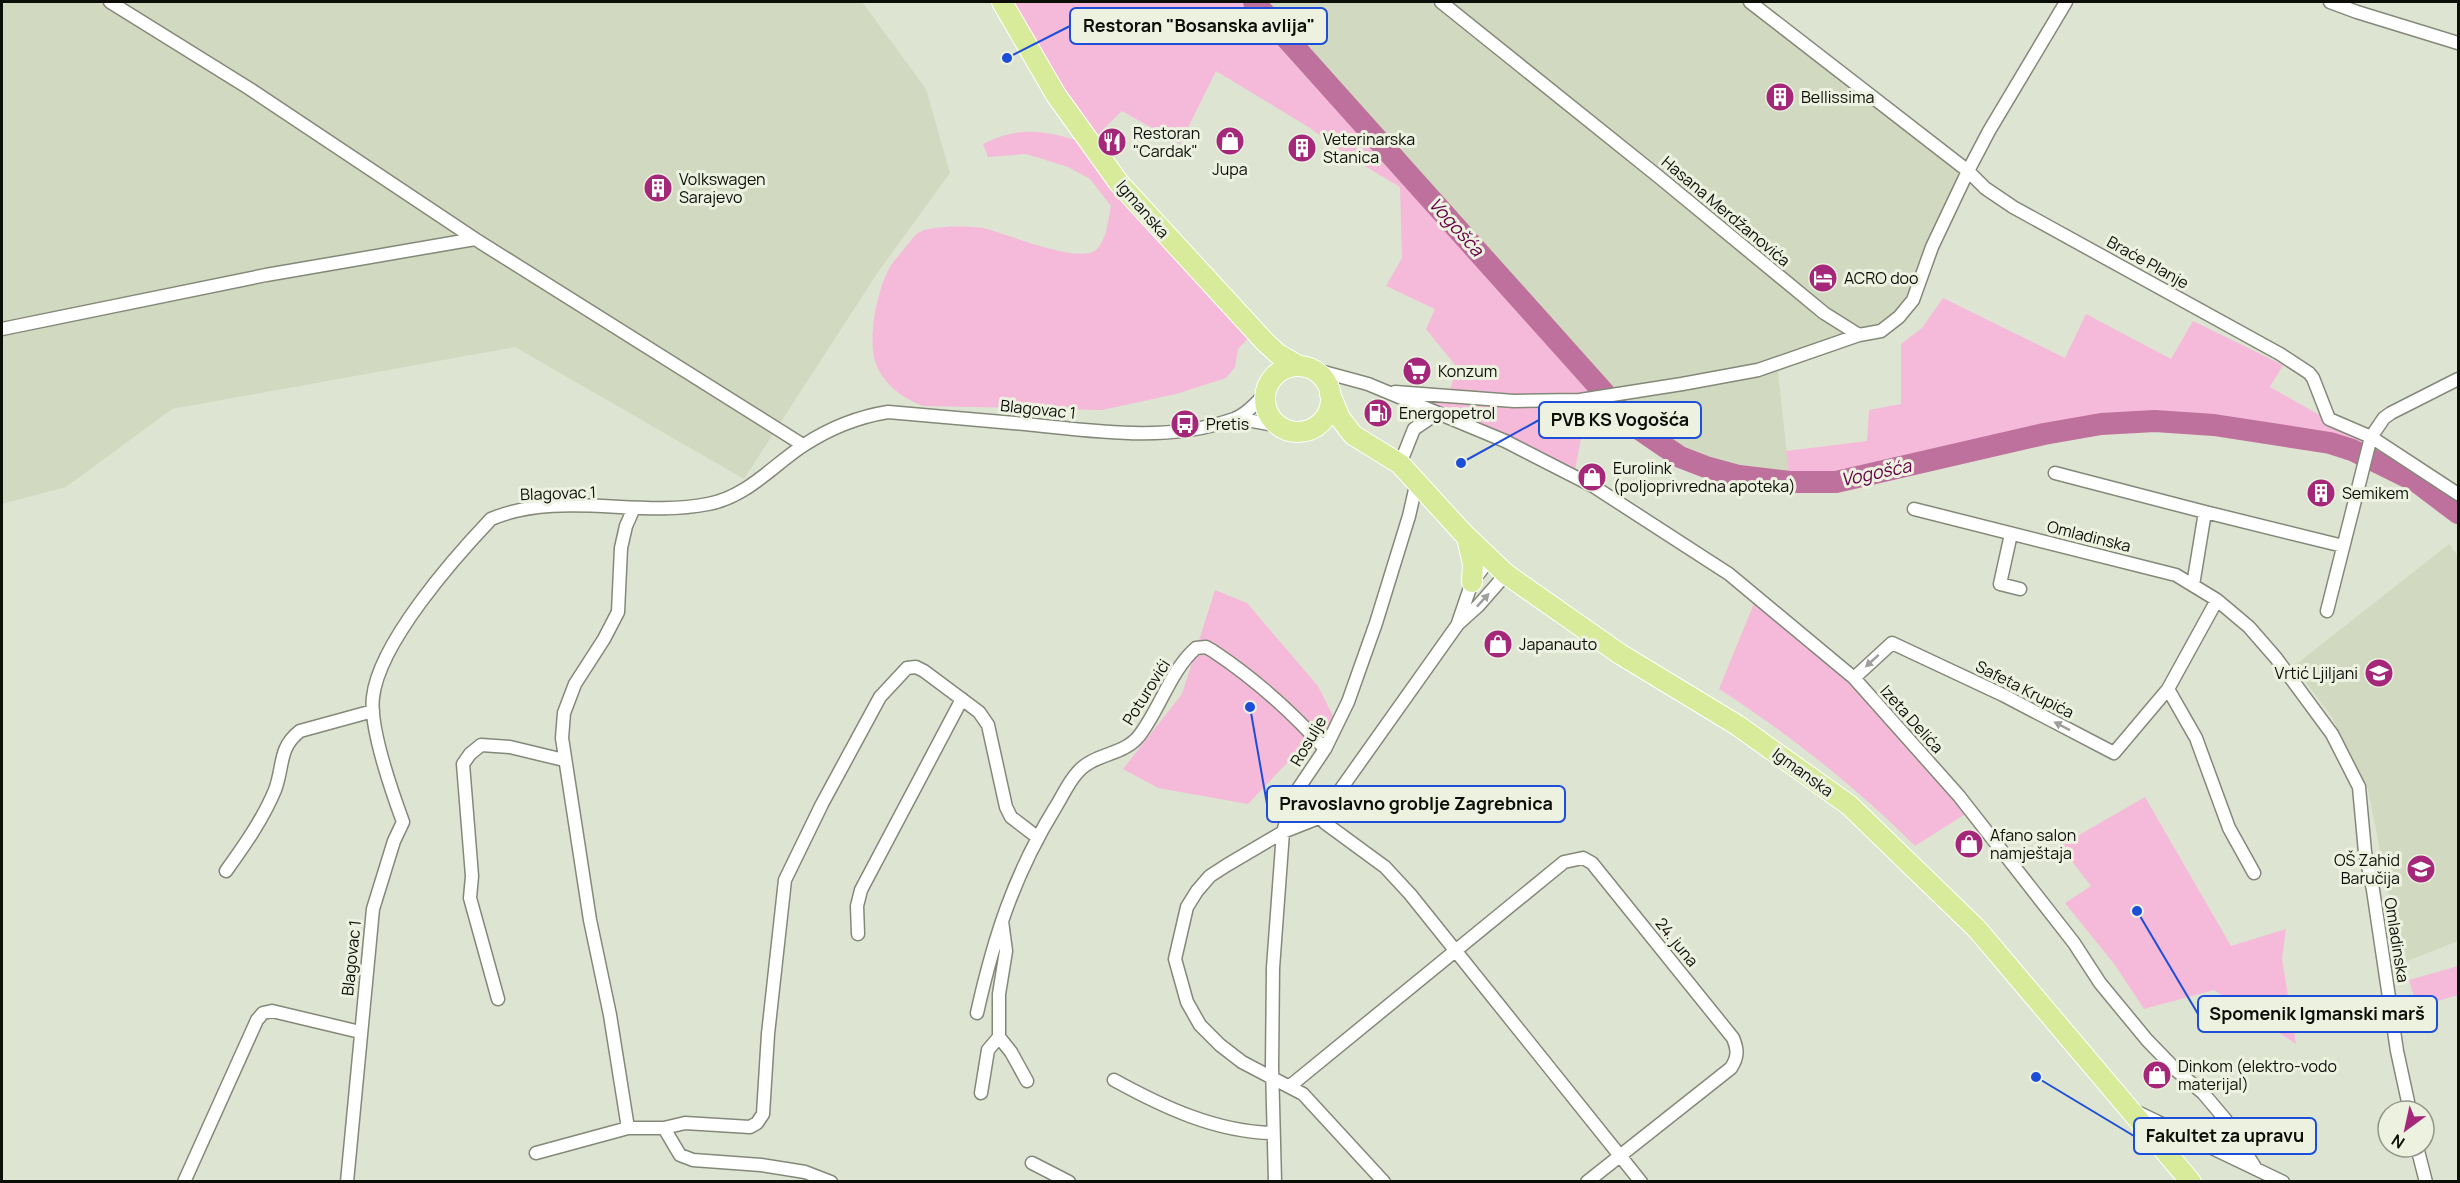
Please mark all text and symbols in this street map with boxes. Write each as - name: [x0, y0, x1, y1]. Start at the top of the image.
- callout: Restoran "Bosanska avlija": [1070, 8, 1327, 44]
- text: Restoran "Bosanska avlija": [1083, 13, 1315, 37]
- building icon: Bellissima: [1764, 81, 1796, 113]
- place label: Bellissima: [1801, 86, 1874, 108]
- place label: Restoran "Cardak": [1133, 122, 1200, 162]
- shop icon: Jupa: [1214, 125, 1246, 157]
- restaurant icon: Restoran "Cardak": [1096, 126, 1128, 158]
- place label: Veterinarska Stanica: [1323, 128, 1415, 168]
- building icon: Veterinarska Stanica: [1286, 132, 1318, 164]
- street label: Hasana Merdžanovića: [1657, 151, 1795, 271]
- place label: Jupa: [1212, 158, 1248, 180]
- place label: Volkswagen Sarajevo: [679, 168, 766, 208]
- building icon: Volkswagen Sarajevo: [642, 172, 674, 204]
- street label: Igmanska: [1112, 175, 1174, 243]
- water label: Vogošća: [1424, 192, 1490, 261]
- street label: Braće Planje: [2103, 230, 2193, 294]
- hotel icon: ACRO doo: [1807, 262, 1839, 294]
- place label: ACRO doo: [1844, 267, 1919, 289]
- supermarket icon: Konzum: [1401, 355, 1433, 387]
- place label: Konzum: [1438, 360, 1497, 382]
- street label: Blagovac 1: [999, 394, 1077, 424]
- fuel station icon: Energopetrol: [1362, 397, 1394, 429]
- place label: Energopetrol: [1399, 402, 1495, 424]
- callout: PVB KS Vogošća: [1539, 402, 1701, 438]
- text: PVB KS Vogošća: [1551, 407, 1689, 431]
- bus stop icon: Pretis: [1169, 408, 1201, 440]
- place label: Pretis: [1206, 413, 1249, 435]
- water label: Vogošća: [1839, 453, 1914, 491]
- place label: Eurolink (poljoprivredna apoteka): [1613, 457, 1796, 497]
- shop icon: Eurolink (poljoprivredna apoteka): [1576, 461, 1608, 493]
- building icon: Semikem: [2305, 477, 2337, 509]
- street label: Blagovac 1: [520, 481, 596, 505]
- place label: Semikem: [2342, 482, 2409, 504]
- street label: Omladinska: [2045, 515, 2133, 557]
- one-way arrow: [1476, 593, 1489, 608]
- shop icon: Japanauto: [1482, 628, 1514, 660]
- place label: Japanauto: [1519, 633, 1597, 655]
- one-way arrow: [1865, 654, 1880, 668]
- street label: Poturovići: [1117, 655, 1175, 729]
- street label: Safeta Krupića: [1972, 655, 2078, 723]
- school or university icon: Vrtić Ljiljani: [2363, 657, 2395, 689]
- place label: Vrtić Ljiljani: [2275, 662, 2358, 684]
- street label: Izeta Delića: [1875, 680, 1949, 758]
- street label: Rosulje: [1285, 712, 1331, 770]
- one-way arrow: [2053, 721, 2070, 731]
- street label: Igmanska: [1768, 742, 1838, 802]
- callout: Pravoslavno groblje Zagrebnica: [1267, 786, 1565, 822]
- text: Pravoslavno groblje Zagrebnica: [1279, 791, 1553, 815]
- place label: Afano salon namještaja: [1990, 824, 2076, 864]
- shop icon: Afano salon namještaja: [1953, 828, 1985, 860]
- place label: OŠ Zahid Baručija: [2334, 849, 2400, 889]
- school or university icon: OŠ Zahid Baručija: [2405, 853, 2437, 885]
- street label: Omladinska: [2379, 896, 2415, 984]
- street label: 24. juna: [1650, 913, 1704, 971]
- street label: Blagovac 1: [336, 919, 366, 997]
- callout: Spomenik Igmanski marš: [2198, 996, 2437, 1032]
- text: Spomenik Igmanski marš: [2209, 1001, 2425, 1025]
- place label: Dinkom (elektro-vodo materijal): [2178, 1055, 2337, 1095]
- shop icon: Dinkom (elektro-vodo materijal): [2141, 1059, 2173, 1091]
- north arrow: [2376, 1099, 2436, 1159]
- callout: Fakultet za upravu: [2134, 1118, 2316, 1154]
- text: Fakultet za upravu: [2146, 1123, 2304, 1147]
- text: N: [2387, 1129, 2409, 1154]

